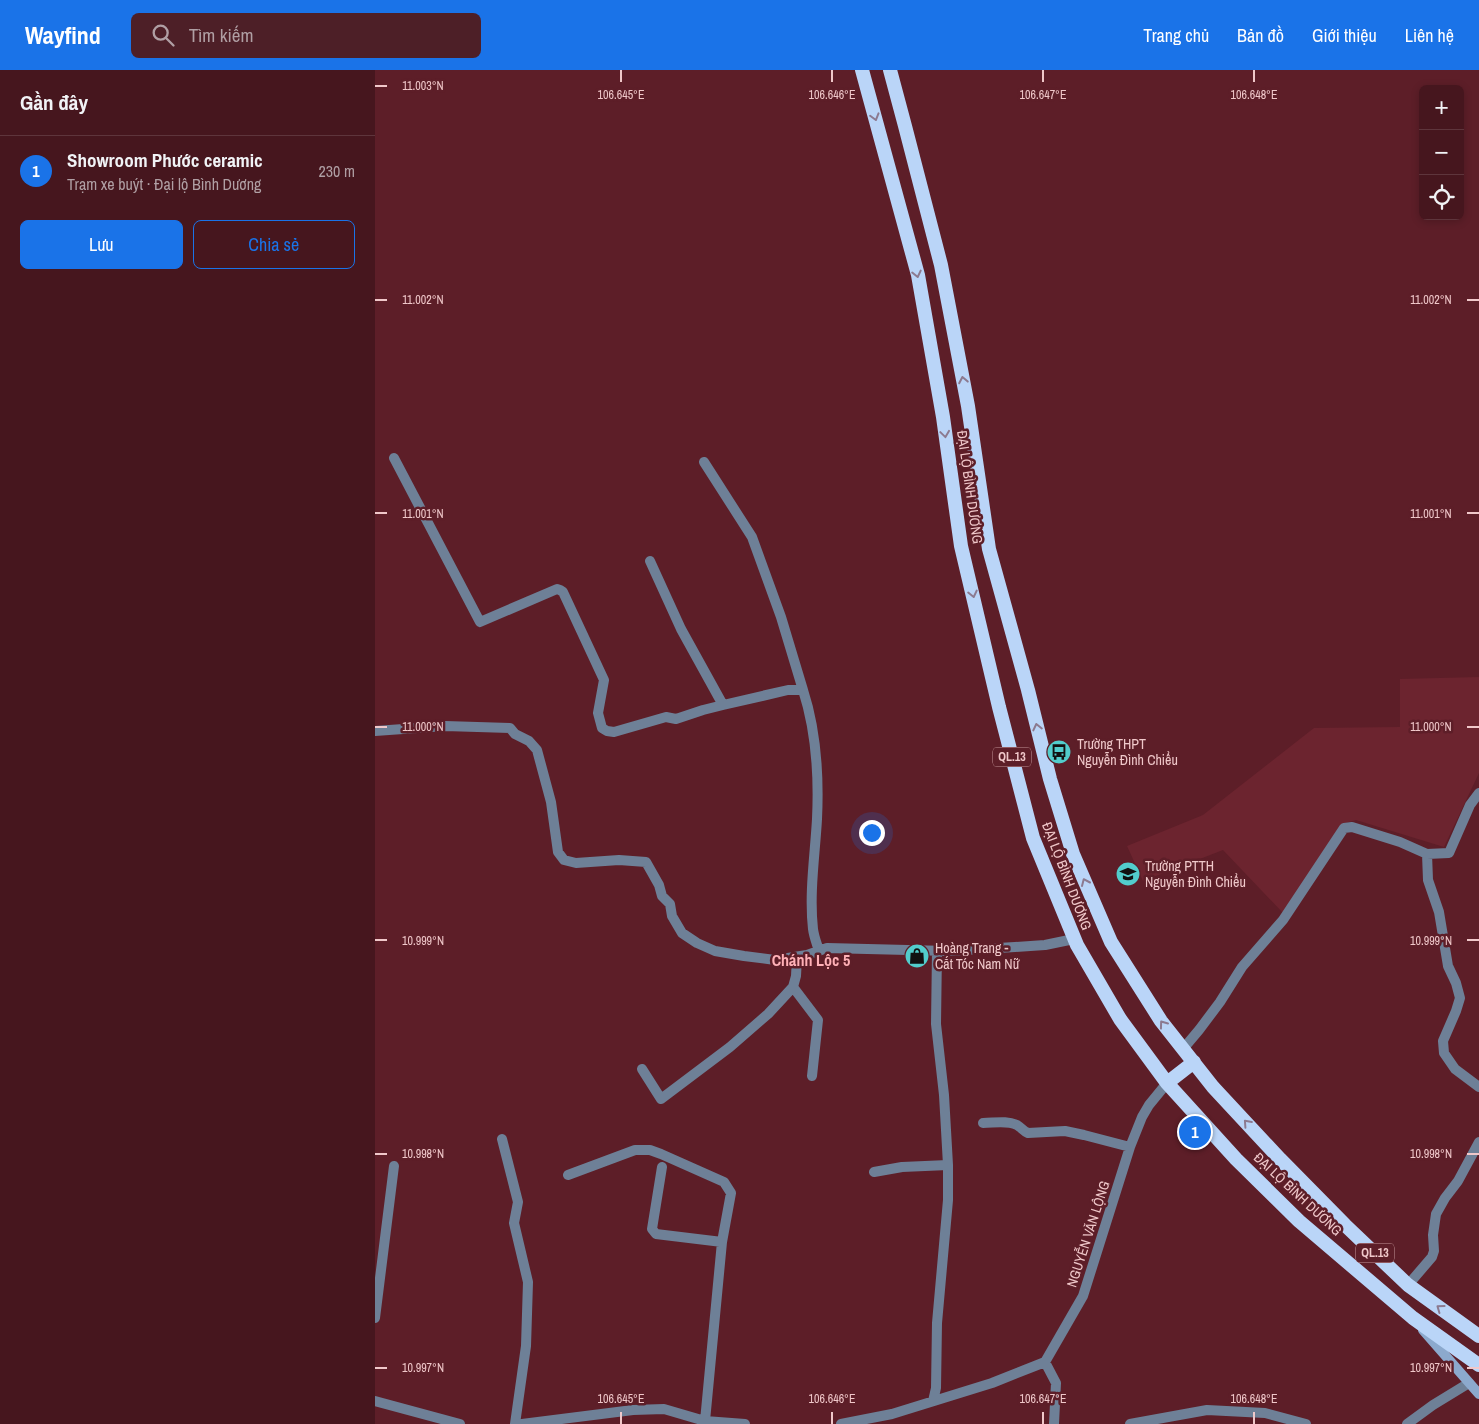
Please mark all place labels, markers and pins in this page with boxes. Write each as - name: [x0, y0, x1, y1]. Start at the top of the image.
- place label: Trường THPT Nguyễn Đình Chiểu: [1077, 735, 1178, 769]
- bus stop icon: Trường THPT Nguyễn Đình Chiểu: [1046, 739, 1072, 765]
- place label: Trường PTTH Nguyễn Đình Chiểu: [1145, 857, 1246, 891]
- school or university icon: Trường PTTH Nguyễn Đình Chiểu: [1115, 861, 1141, 887]
- place label: Hoàng Trang - Cắt Tóc Nam Nữ: [935, 939, 1020, 973]
- shop icon: Hoàng Trang - Cắt Tóc Nam Nữ: [904, 943, 930, 969]
- pin: 1: [1179, 1113, 1211, 1151]

